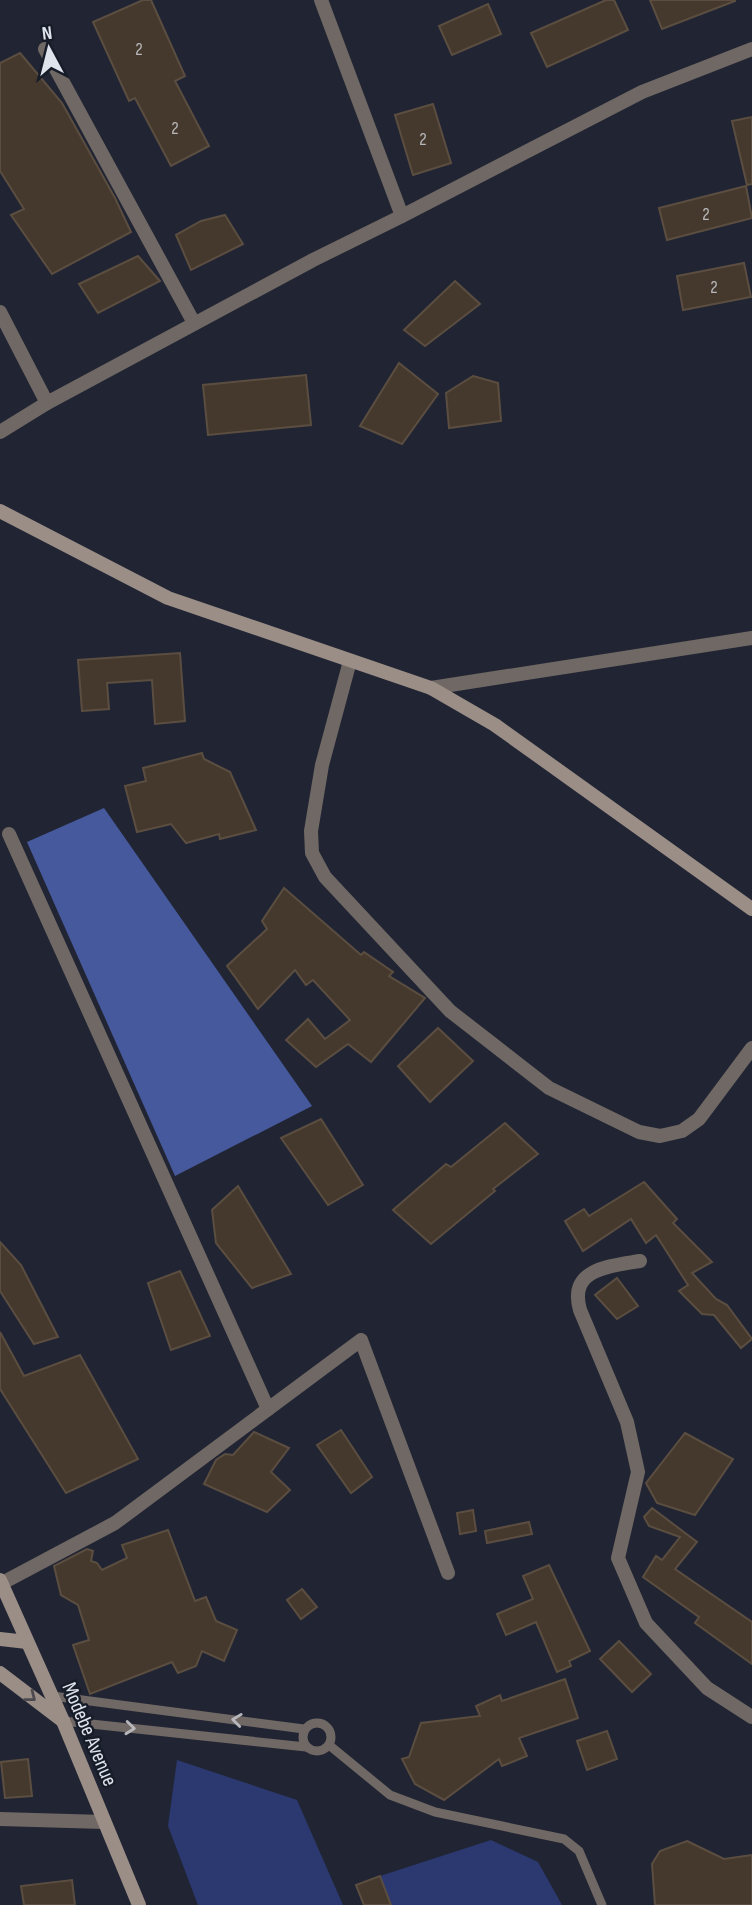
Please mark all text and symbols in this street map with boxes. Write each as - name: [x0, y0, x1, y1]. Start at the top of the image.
- north arrow: [14, 14, 84, 84]
- text: N: [41, 22, 54, 46]
- house number: 2: [135, 39, 143, 60]
- house number: 2: [171, 118, 179, 139]
- house number: 2: [419, 129, 427, 150]
- house number: 2: [702, 204, 710, 225]
- house number: 2: [710, 277, 718, 298]
- street label: Modebe Avenue: [56, 1679, 123, 1790]
- one-way arrow: [23, 1689, 36, 1702]
- one-way arrow: [231, 1712, 242, 1727]
- one-way arrow: [125, 1720, 136, 1735]

